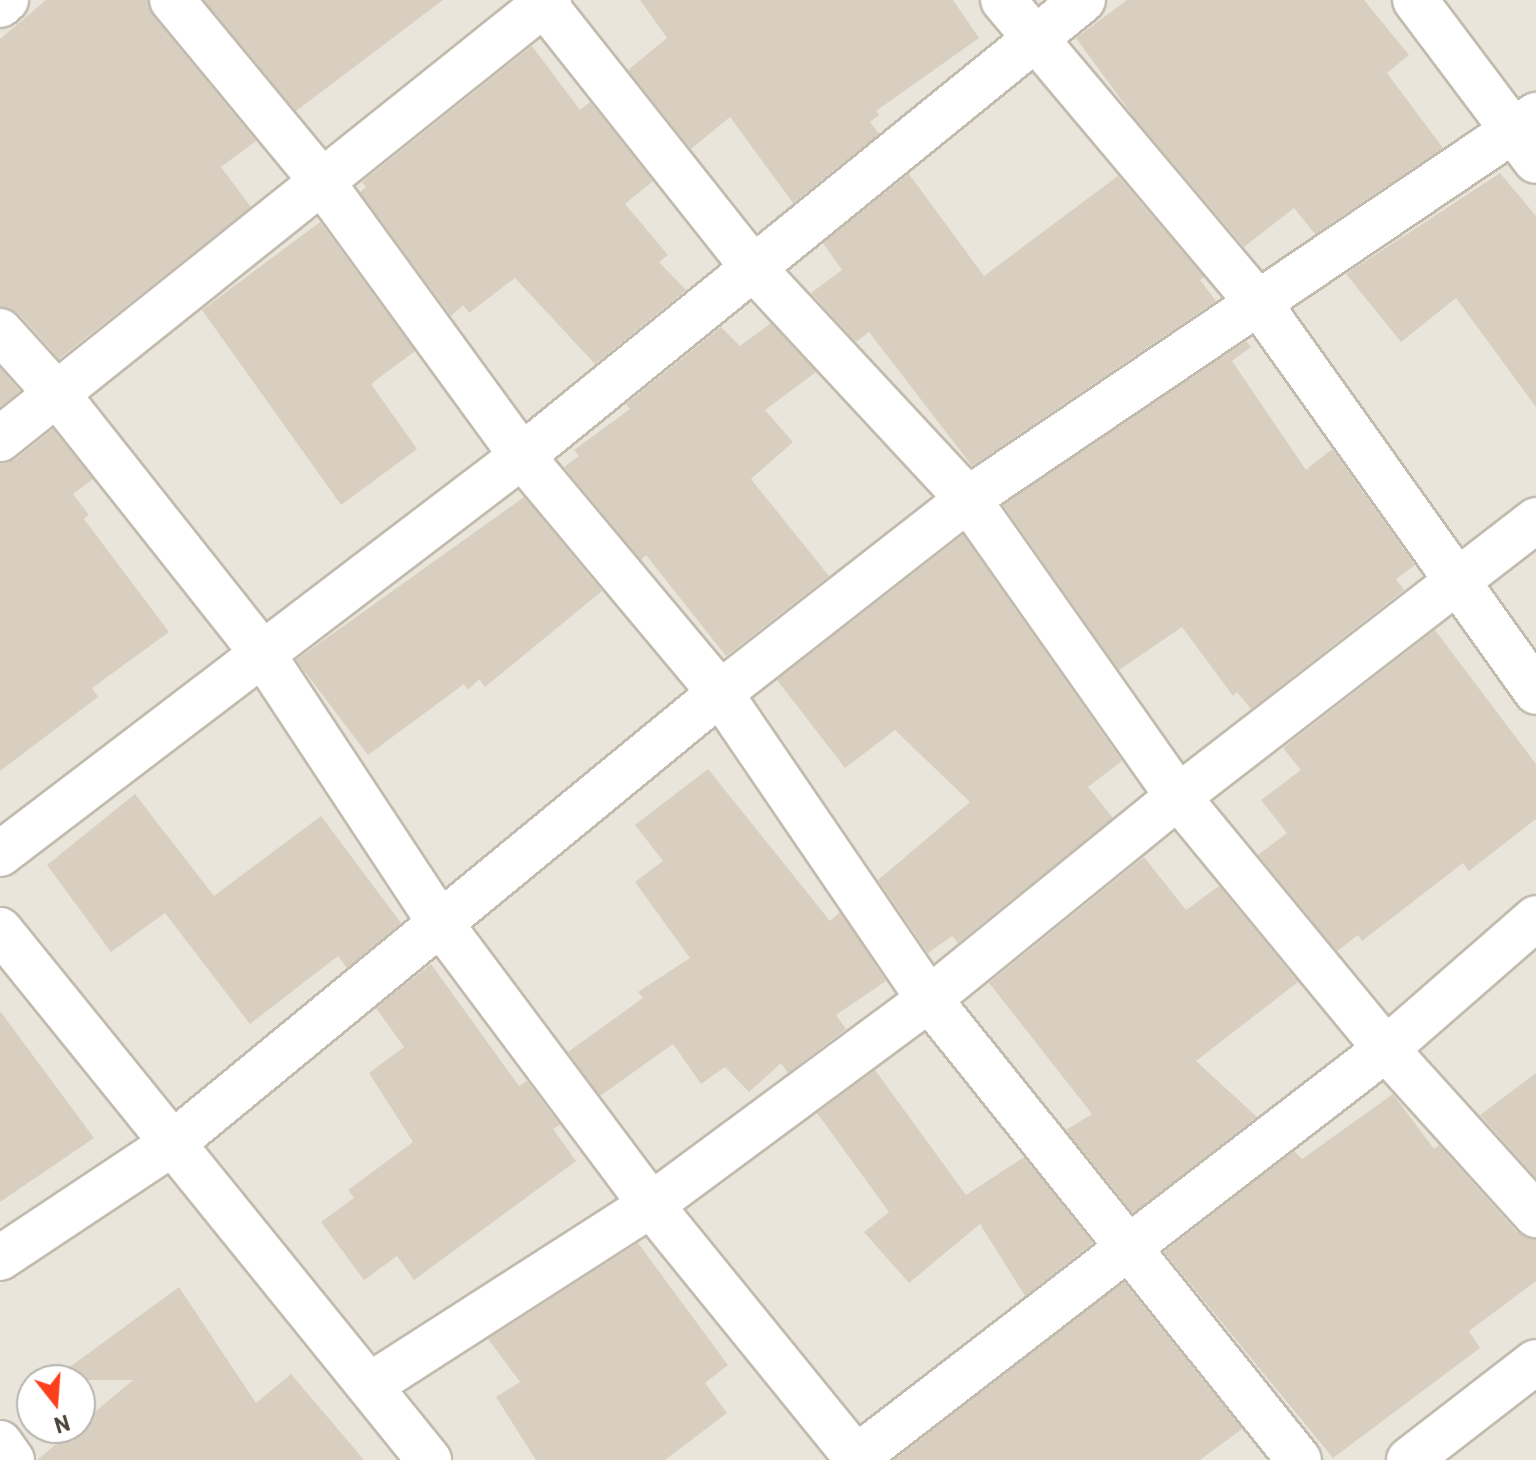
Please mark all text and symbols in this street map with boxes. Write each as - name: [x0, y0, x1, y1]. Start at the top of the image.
- north arrow: [16, 1364, 96, 1444]
- text: N: [52, 1410, 73, 1440]

